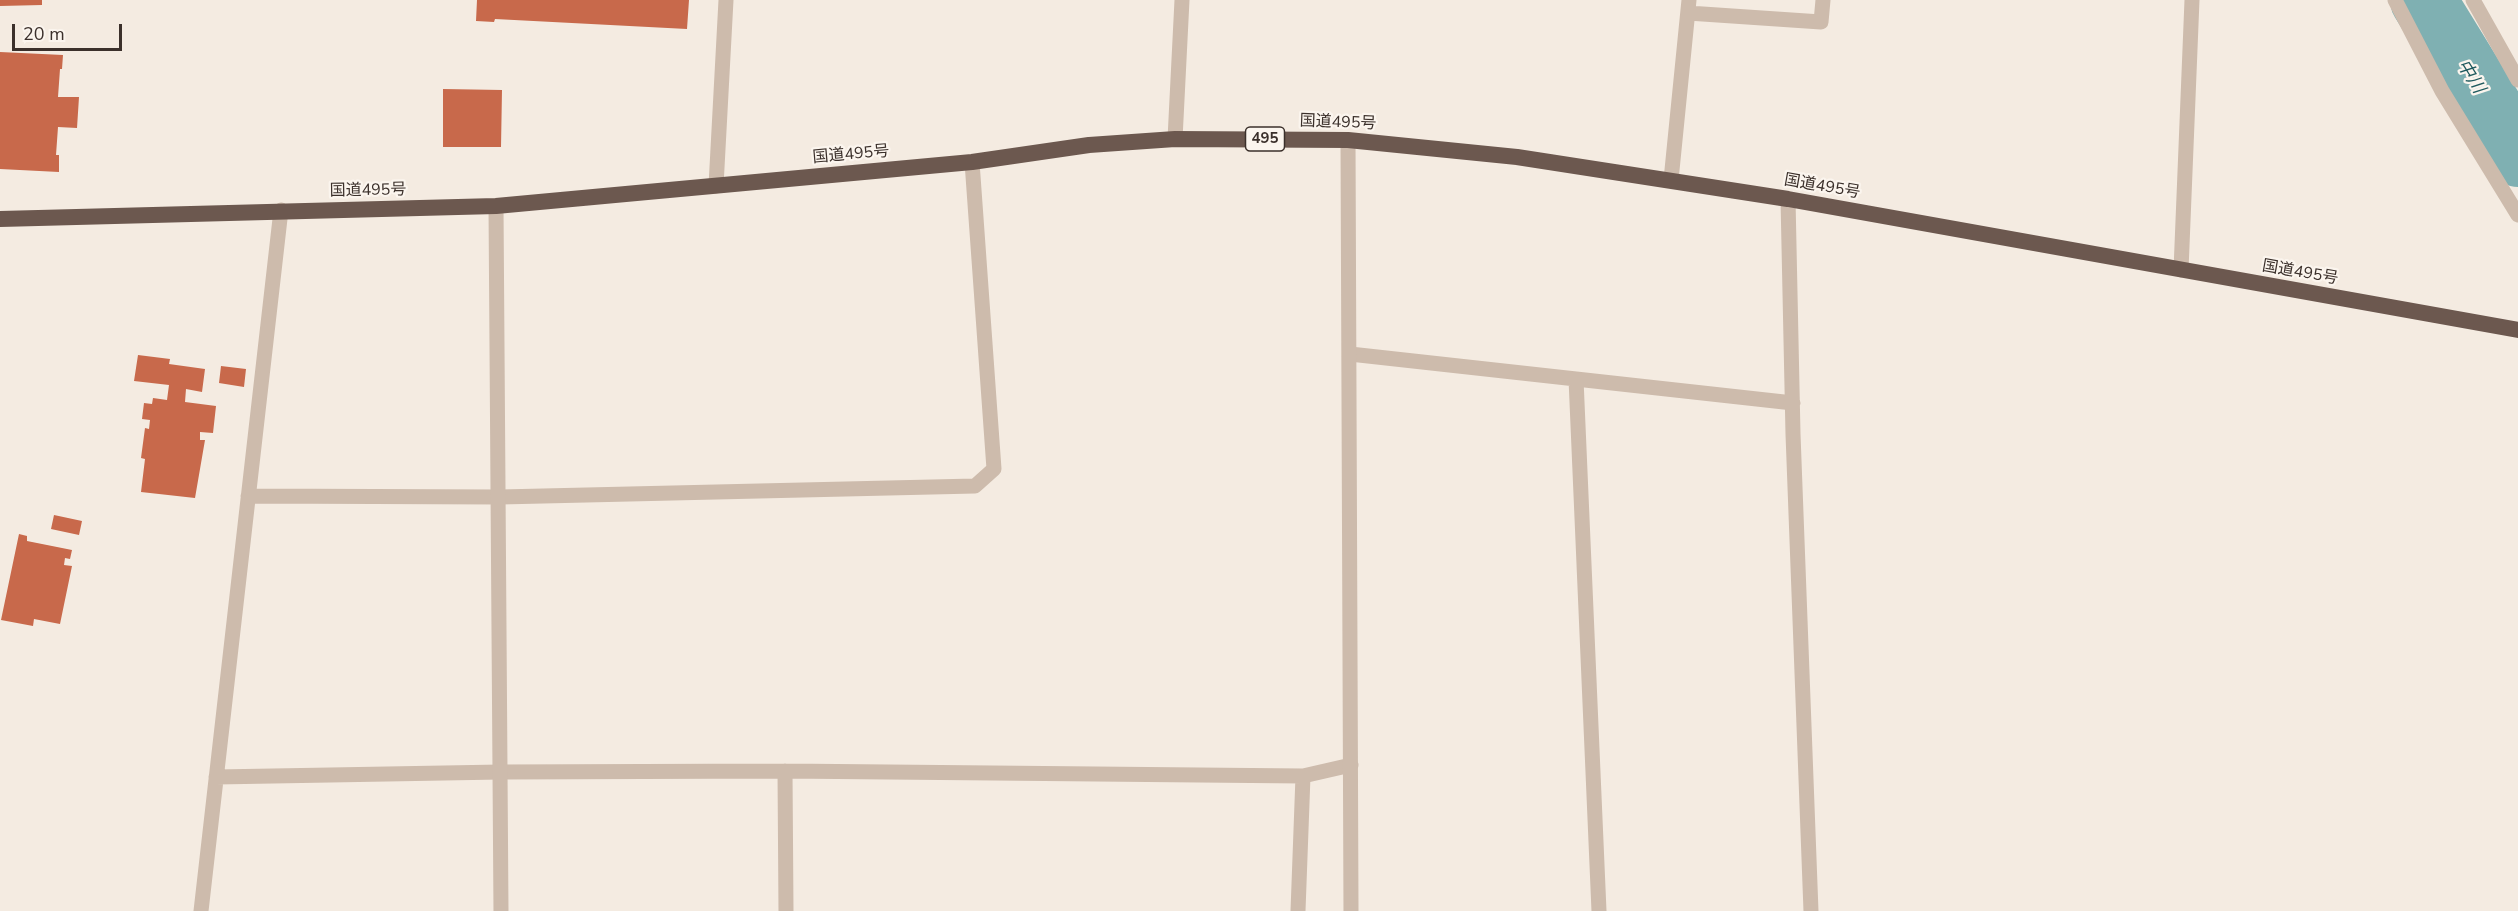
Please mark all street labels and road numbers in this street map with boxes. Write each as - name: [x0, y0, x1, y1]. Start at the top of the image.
- street label: 国道495号: [1299, 112, 1377, 134]
- road number: 495: [1246, 127, 1284, 151]
- street label: 国道495号: [812, 142, 890, 168]
- street label: 国道495号: [1783, 171, 1861, 203]
- street label: 国道495号: [329, 181, 407, 201]
- street label: 国道495号: [2261, 257, 2339, 289]

